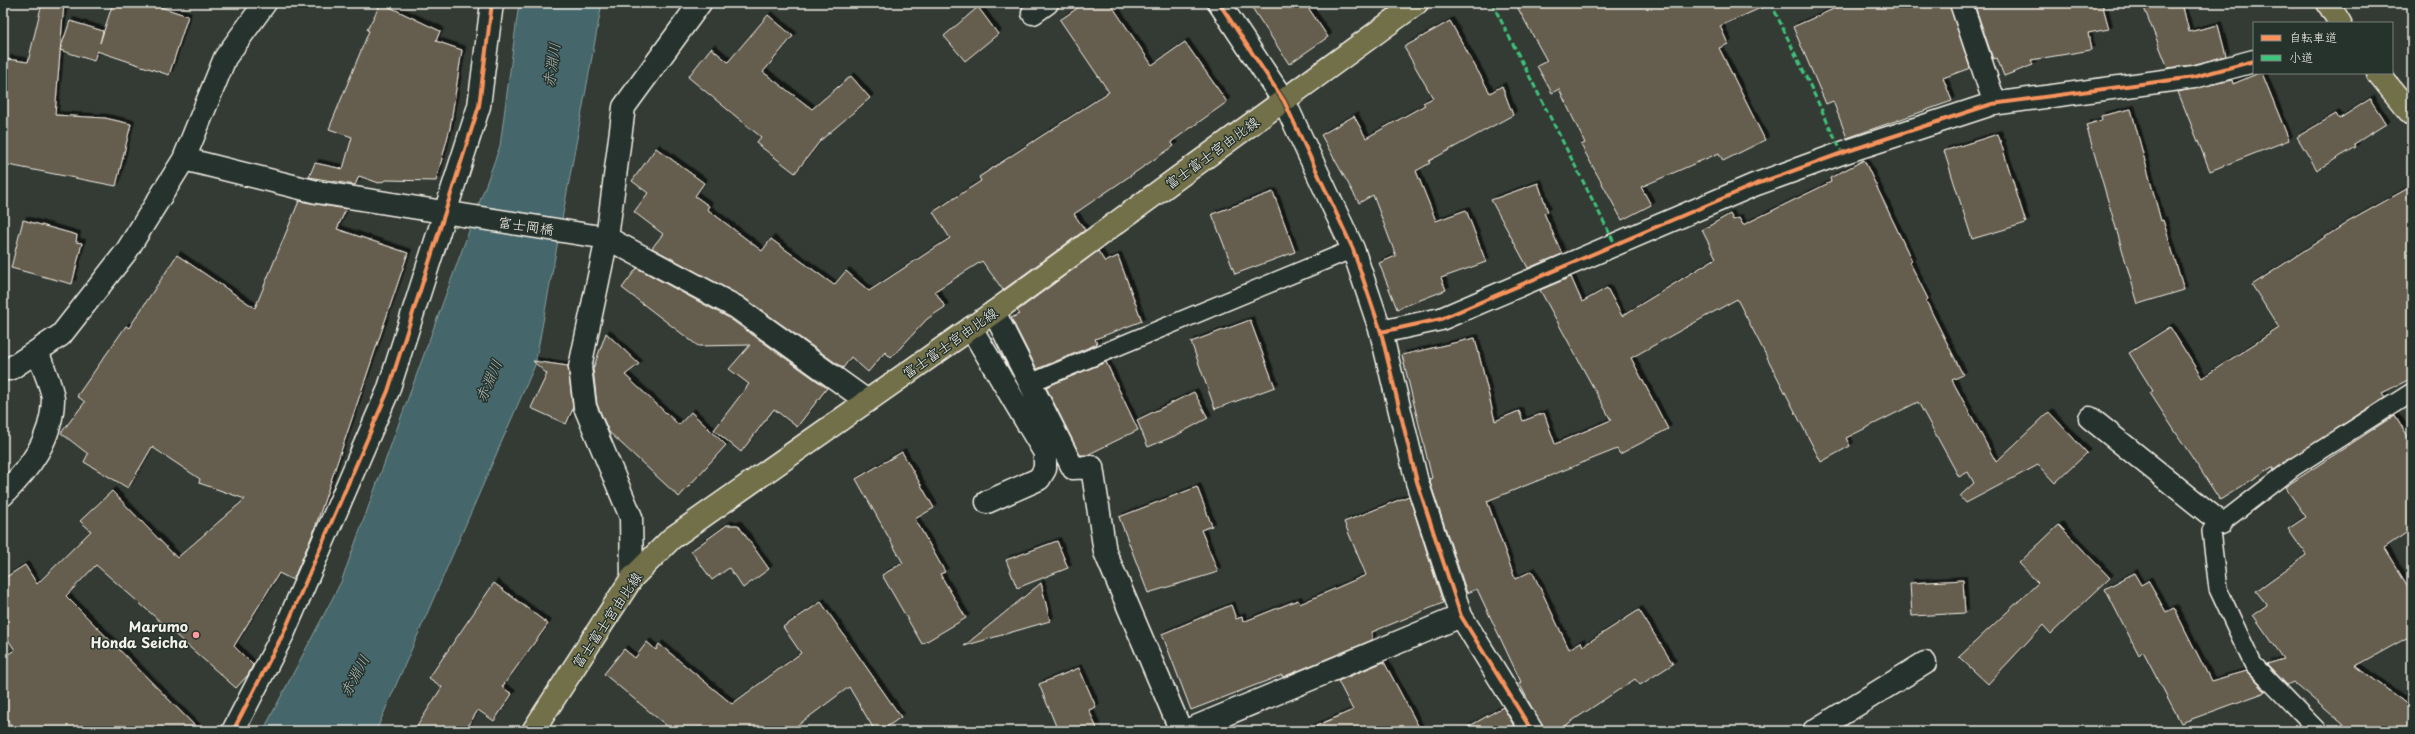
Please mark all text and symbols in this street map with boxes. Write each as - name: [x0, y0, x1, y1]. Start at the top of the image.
- legend: [2253, 22, 2393, 74]
- text: 自転車道: [2289, 28, 2337, 46]
- water label: 赤淵川: [536, 41, 565, 89]
- text: 小道: [2289, 48, 2313, 66]
- street label: 富士富士宮由比線: [1160, 111, 1263, 194]
- street label: 富士岡橋: [497, 211, 555, 240]
- street label: 富士富士宮由比線: [898, 302, 1002, 383]
- water label: 赤淵川: [468, 355, 507, 406]
- street label: 富士富士宮由比線: [567, 567, 647, 672]
- place label: Marumo Honda Seicha: [91, 616, 188, 653]
- marker: Marumo Honda Seicha: [191, 630, 201, 640]
- water label: 赤淵川: [333, 650, 374, 701]

